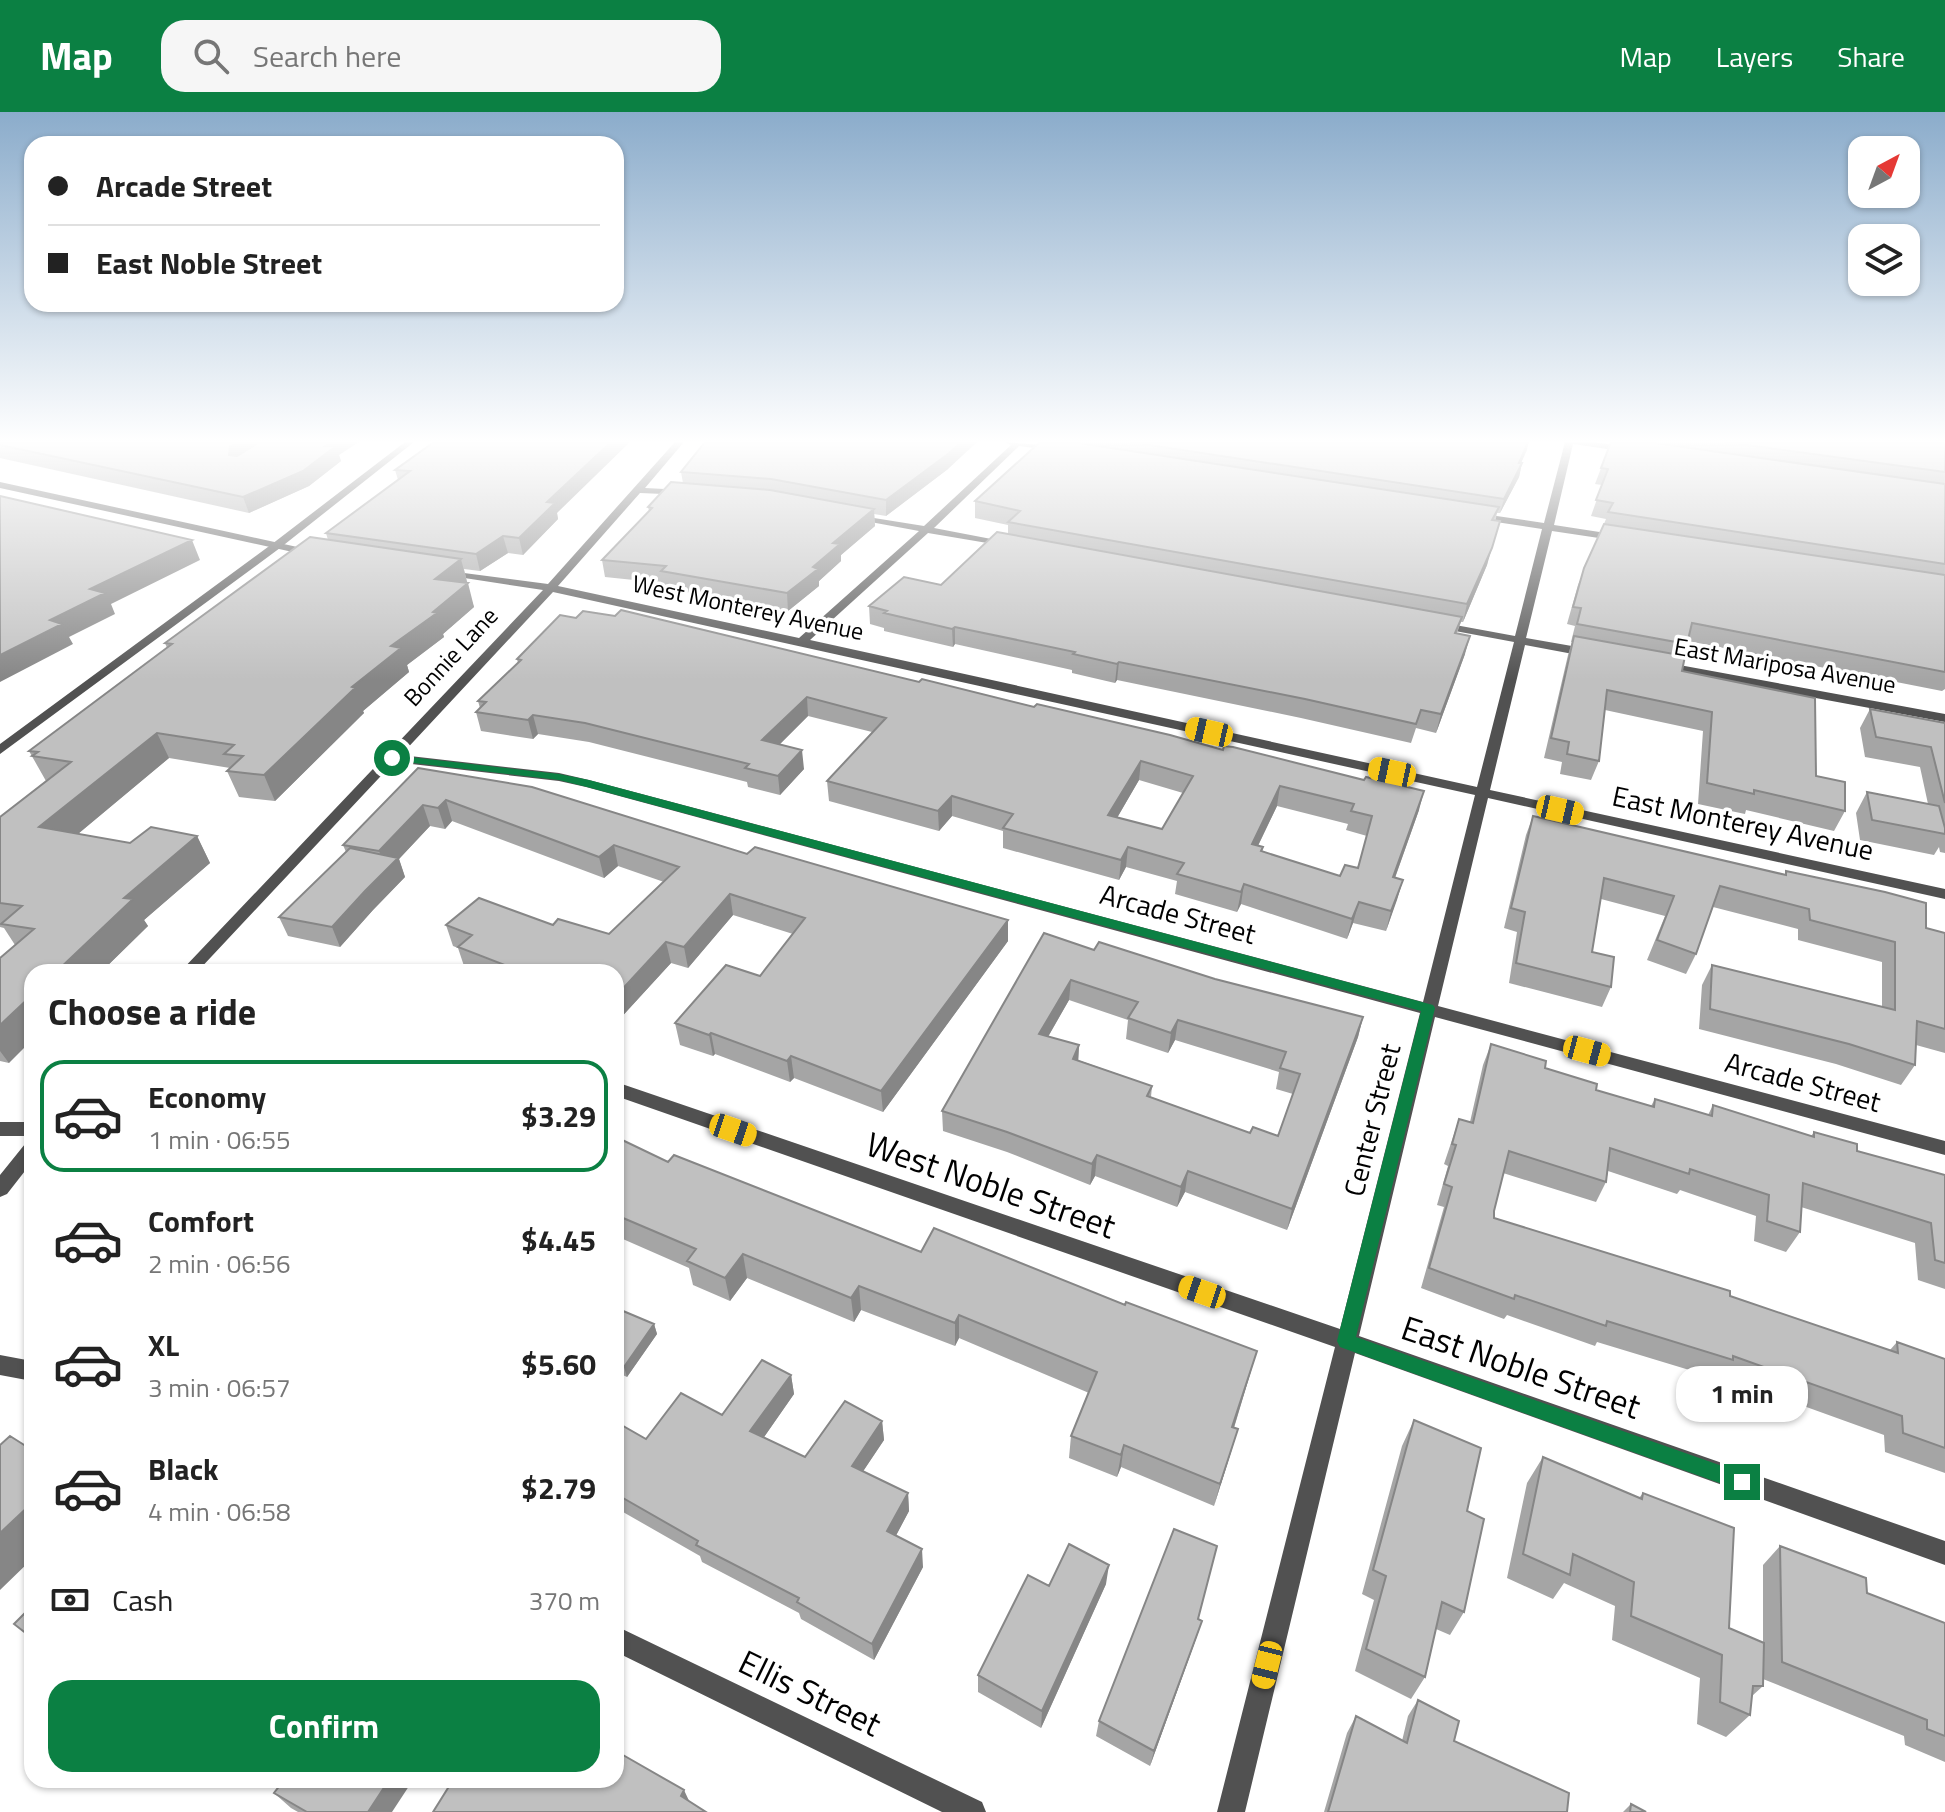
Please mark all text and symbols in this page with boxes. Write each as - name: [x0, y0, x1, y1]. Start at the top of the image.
- search box: [161, 20, 721, 92]
- text: Map: [40, 27, 113, 85]
- text: Search here: [253, 33, 402, 79]
- icon: search: [189, 34, 233, 78]
- text: Map: [1619, 35, 1672, 78]
- text: Layers: [1716, 35, 1793, 78]
- text: Share: [1837, 35, 1905, 78]
- north arrow: [1848, 136, 1920, 208]
- map controls: [1848, 136, 1920, 296]
- text: Arcade Street: [96, 163, 272, 209]
- button: layers: [1848, 224, 1920, 296]
- text: East Noble Street: [96, 240, 322, 286]
- street label: West Monterey Avenue: [629, 565, 867, 649]
- street label: Bonnie Lane: [395, 599, 506, 714]
- street label: East Mariposa Avenue: [1671, 628, 1899, 702]
- car: [1183, 715, 1235, 749]
- route start: [374, 740, 410, 776]
- car: [1366, 755, 1418, 789]
- street label: East Monterey Avenue: [1608, 774, 1878, 871]
- car: [1534, 793, 1586, 827]
- street label: Arcade Street: [1095, 872, 1261, 955]
- text: Choose a ride: [48, 984, 256, 1039]
- car: [1561, 1033, 1613, 1069]
- street label: Center Street: [1332, 1039, 1411, 1201]
- street label: Arcade Street: [1720, 1040, 1886, 1123]
- text: Economy: [148, 1074, 266, 1120]
- icon: car: [52, 1080, 124, 1152]
- text: $3.29: [521, 1093, 596, 1139]
- car: [706, 1111, 760, 1149]
- street label: West Noble Street: [860, 1117, 1123, 1251]
- text: 1 min · 06:55: [148, 1120, 291, 1159]
- text: Comfort: [148, 1198, 254, 1244]
- icon: car: [52, 1204, 124, 1276]
- text: $4.45: [521, 1217, 596, 1263]
- text: 2 min · 06:56: [148, 1244, 291, 1283]
- car: [1175, 1273, 1229, 1311]
- street label: East Noble Street: [1395, 1301, 1648, 1431]
- text: XL: [148, 1322, 179, 1368]
- icon: car: [52, 1328, 124, 1400]
- text: $5.60: [521, 1341, 596, 1387]
- callout: 1 min: [1676, 1366, 1808, 1422]
- text: 3 min · 06:57: [148, 1368, 291, 1407]
- text: 1 min: [1710, 1374, 1774, 1413]
- text: Black: [148, 1446, 219, 1492]
- icon: car: [52, 1452, 124, 1524]
- route end: [1724, 1464, 1760, 1500]
- text: $2.79: [521, 1465, 596, 1511]
- text: 4 min · 06:58: [148, 1492, 291, 1531]
- text: Cash: [112, 1577, 173, 1623]
- icon: cash: [48, 1578, 92, 1622]
- text: 370 m: [529, 1581, 600, 1620]
- street label: Ellis Street: [730, 1635, 891, 1749]
- car: [1250, 1639, 1284, 1691]
- button: Confirm: [48, 1680, 600, 1772]

